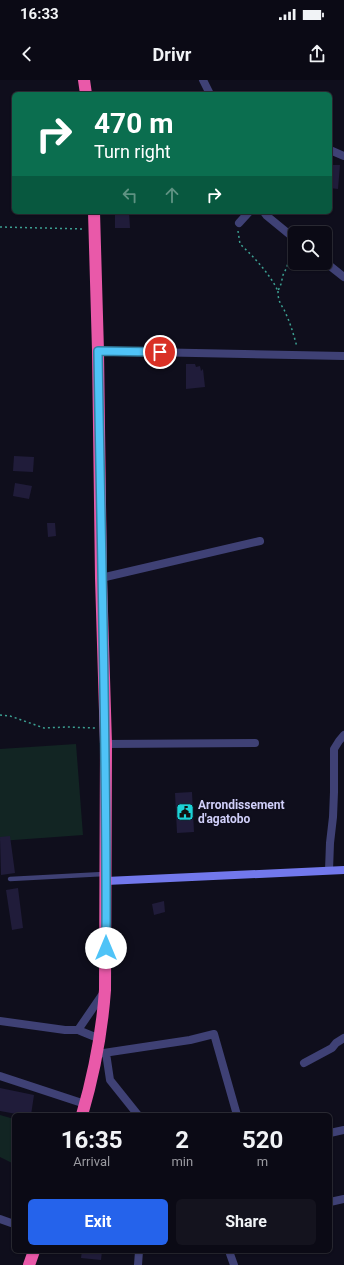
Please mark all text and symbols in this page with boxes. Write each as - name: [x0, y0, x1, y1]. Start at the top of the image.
- text: 16:33: [20, 5, 59, 23]
- icon: back: [16, 43, 38, 65]
- icon: share: [306, 43, 328, 65]
- text: Drivr: [153, 44, 191, 65]
- text: 470 m: [94, 107, 173, 140]
- icon: right: [28, 108, 80, 160]
- text: Turn right: [94, 141, 171, 162]
- icon: left: [119, 184, 141, 206]
- icon: ahead: [161, 184, 183, 206]
- icon: right: [203, 184, 225, 206]
- map controls: [288, 226, 332, 270]
- button: search: [288, 226, 332, 270]
- pin: [143, 335, 177, 369]
- icon: arrive: [149, 341, 171, 363]
- place label: Arrondissement d'agatobo: [198, 798, 285, 826]
- public building icon: Arrondissement d'agatobo: [175, 802, 195, 822]
- position arrow: [85, 927, 127, 969]
- text: 16:35: [61, 1126, 123, 1154]
- text: 2: [175, 1126, 189, 1154]
- text: 520: [242, 1126, 283, 1154]
- text: Arrival: [73, 1154, 110, 1169]
- text: min: [171, 1154, 193, 1169]
- text: m: [257, 1154, 268, 1169]
- button: Exit: [28, 1199, 168, 1245]
- button: Share: [176, 1199, 316, 1245]

